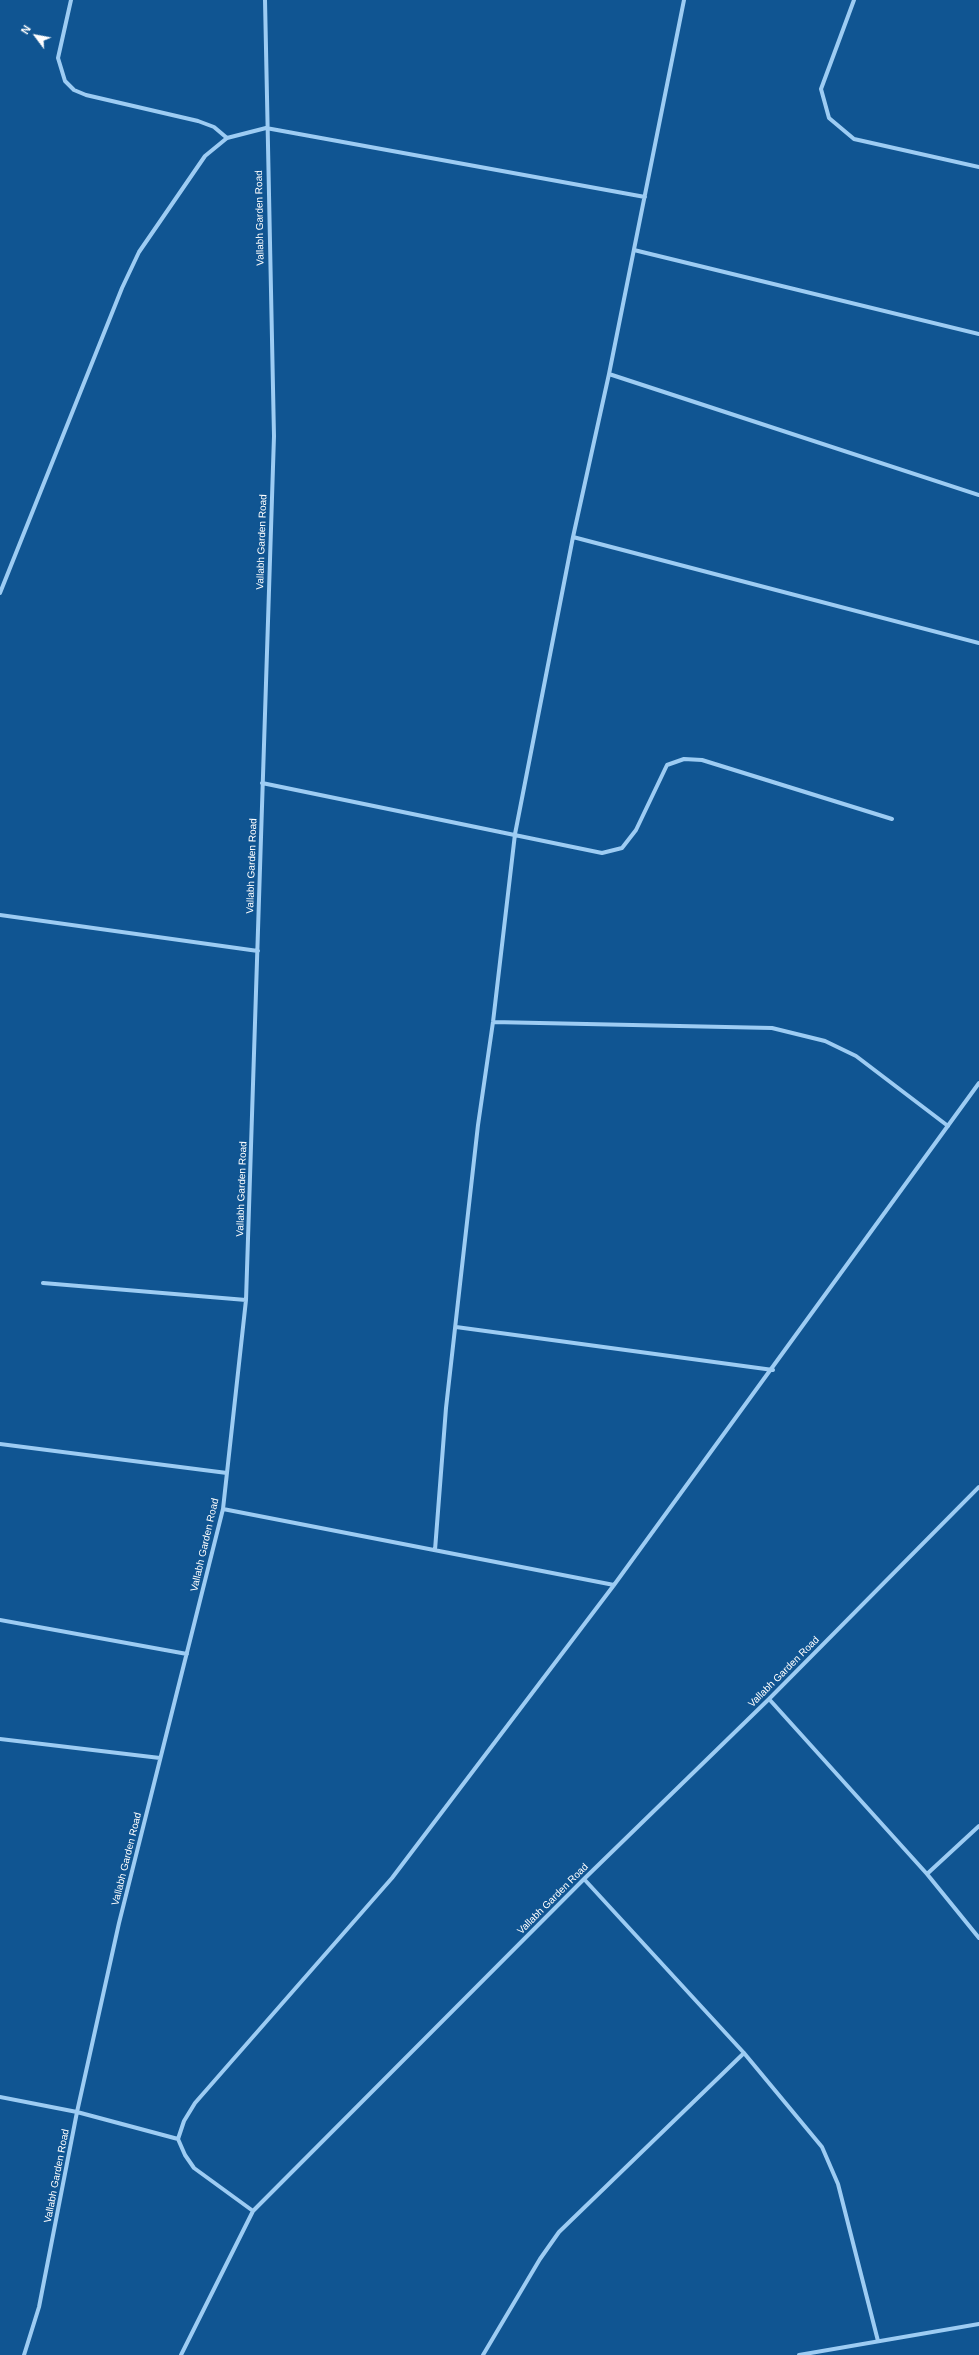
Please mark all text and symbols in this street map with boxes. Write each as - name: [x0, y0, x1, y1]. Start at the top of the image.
- north arrow: [16, 16, 56, 56]
- text: N: [19, 23, 33, 36]
- street label: Vallabh Garden Road: [253, 170, 267, 266]
- street label: Vallabh Garden Road: [254, 494, 270, 590]
- street label: Vallabh Garden Road: [244, 818, 260, 914]
- street label: Vallabh Garden Road: [234, 1141, 250, 1237]
- street label: Vallabh Garden Road: [188, 1497, 222, 1593]
- street label: Vallabh Garden Road: [746, 1634, 822, 1710]
- street label: Vallabh Garden Road: [110, 1811, 144, 1907]
- street label: Vallabh Garden Road: [515, 1861, 591, 1937]
- street label: Vallabh Garden Road: [42, 2128, 72, 2224]

